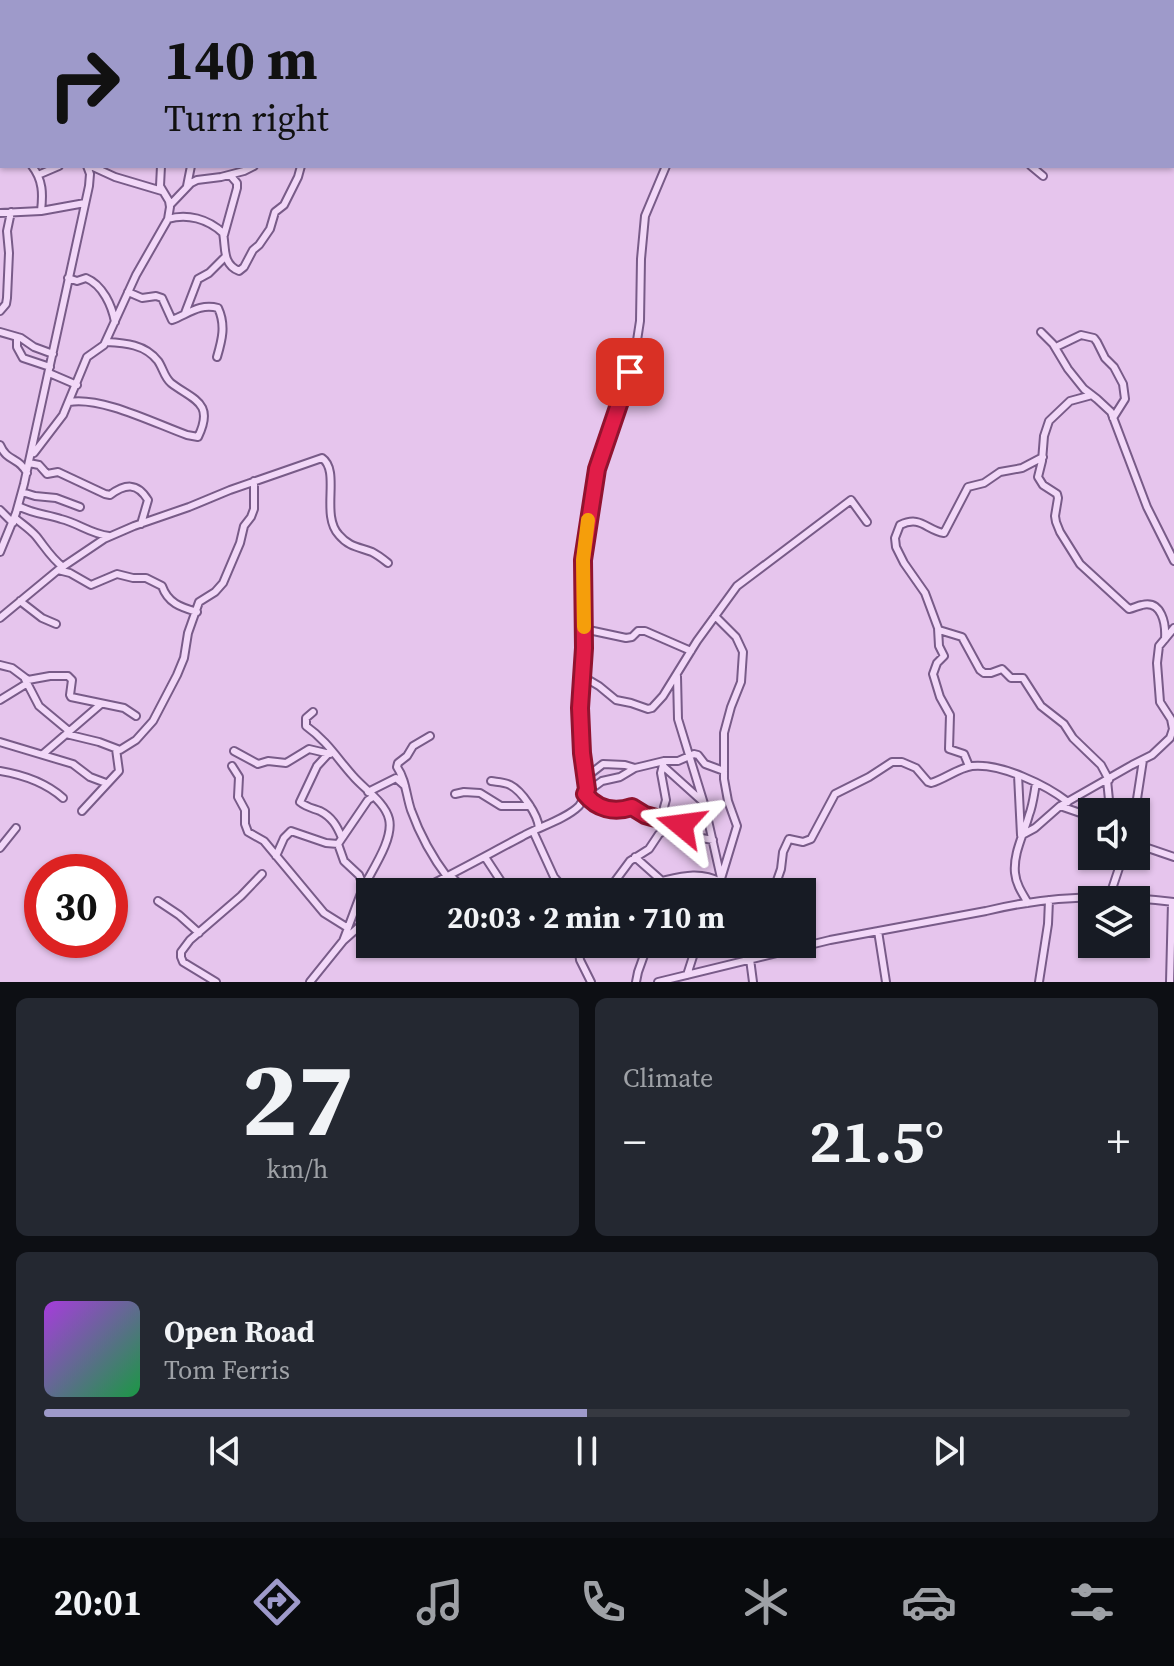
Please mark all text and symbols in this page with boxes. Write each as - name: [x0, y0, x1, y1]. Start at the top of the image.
- text: 140 m: [164, 21, 318, 98]
- icon: right: [32, 32, 136, 136]
- text: Turn right: [164, 94, 329, 143]
- pin: [596, 338, 664, 406]
- icon: arrive: [608, 350, 652, 394]
- position arrow: [639, 783, 723, 867]
- map controls: [1078, 798, 1150, 958]
- button: sound: [1078, 798, 1150, 870]
- speed limit sign: 30: [24, 854, 128, 958]
- button: layers: [1078, 886, 1150, 958]
- text: 20:03 · 2 min · 710 m: [447, 897, 725, 938]
- text: 27: [241, 1027, 354, 1170]
- text: Climate: [623, 1060, 713, 1096]
- text: 21.5°: [809, 1100, 944, 1182]
- text: −: [623, 1111, 646, 1172]
- text: +: [1107, 1111, 1130, 1172]
- text: km/h: [267, 1151, 328, 1187]
- text: Open Road: [164, 1311, 315, 1352]
- text: Tom Ferris: [164, 1352, 290, 1388]
- icon: previous: [203, 1429, 247, 1473]
- icon: pause: [565, 1429, 609, 1473]
- icon: next: [927, 1429, 971, 1473]
- icon: directions: [249, 1574, 305, 1630]
- icon: music: [412, 1574, 468, 1630]
- icon: phone: [575, 1574, 631, 1630]
- icon: climate: [738, 1574, 794, 1630]
- icon: car: [901, 1574, 957, 1630]
- icon: filters: [1064, 1574, 1120, 1630]
- text: 20:01: [54, 1578, 142, 1627]

